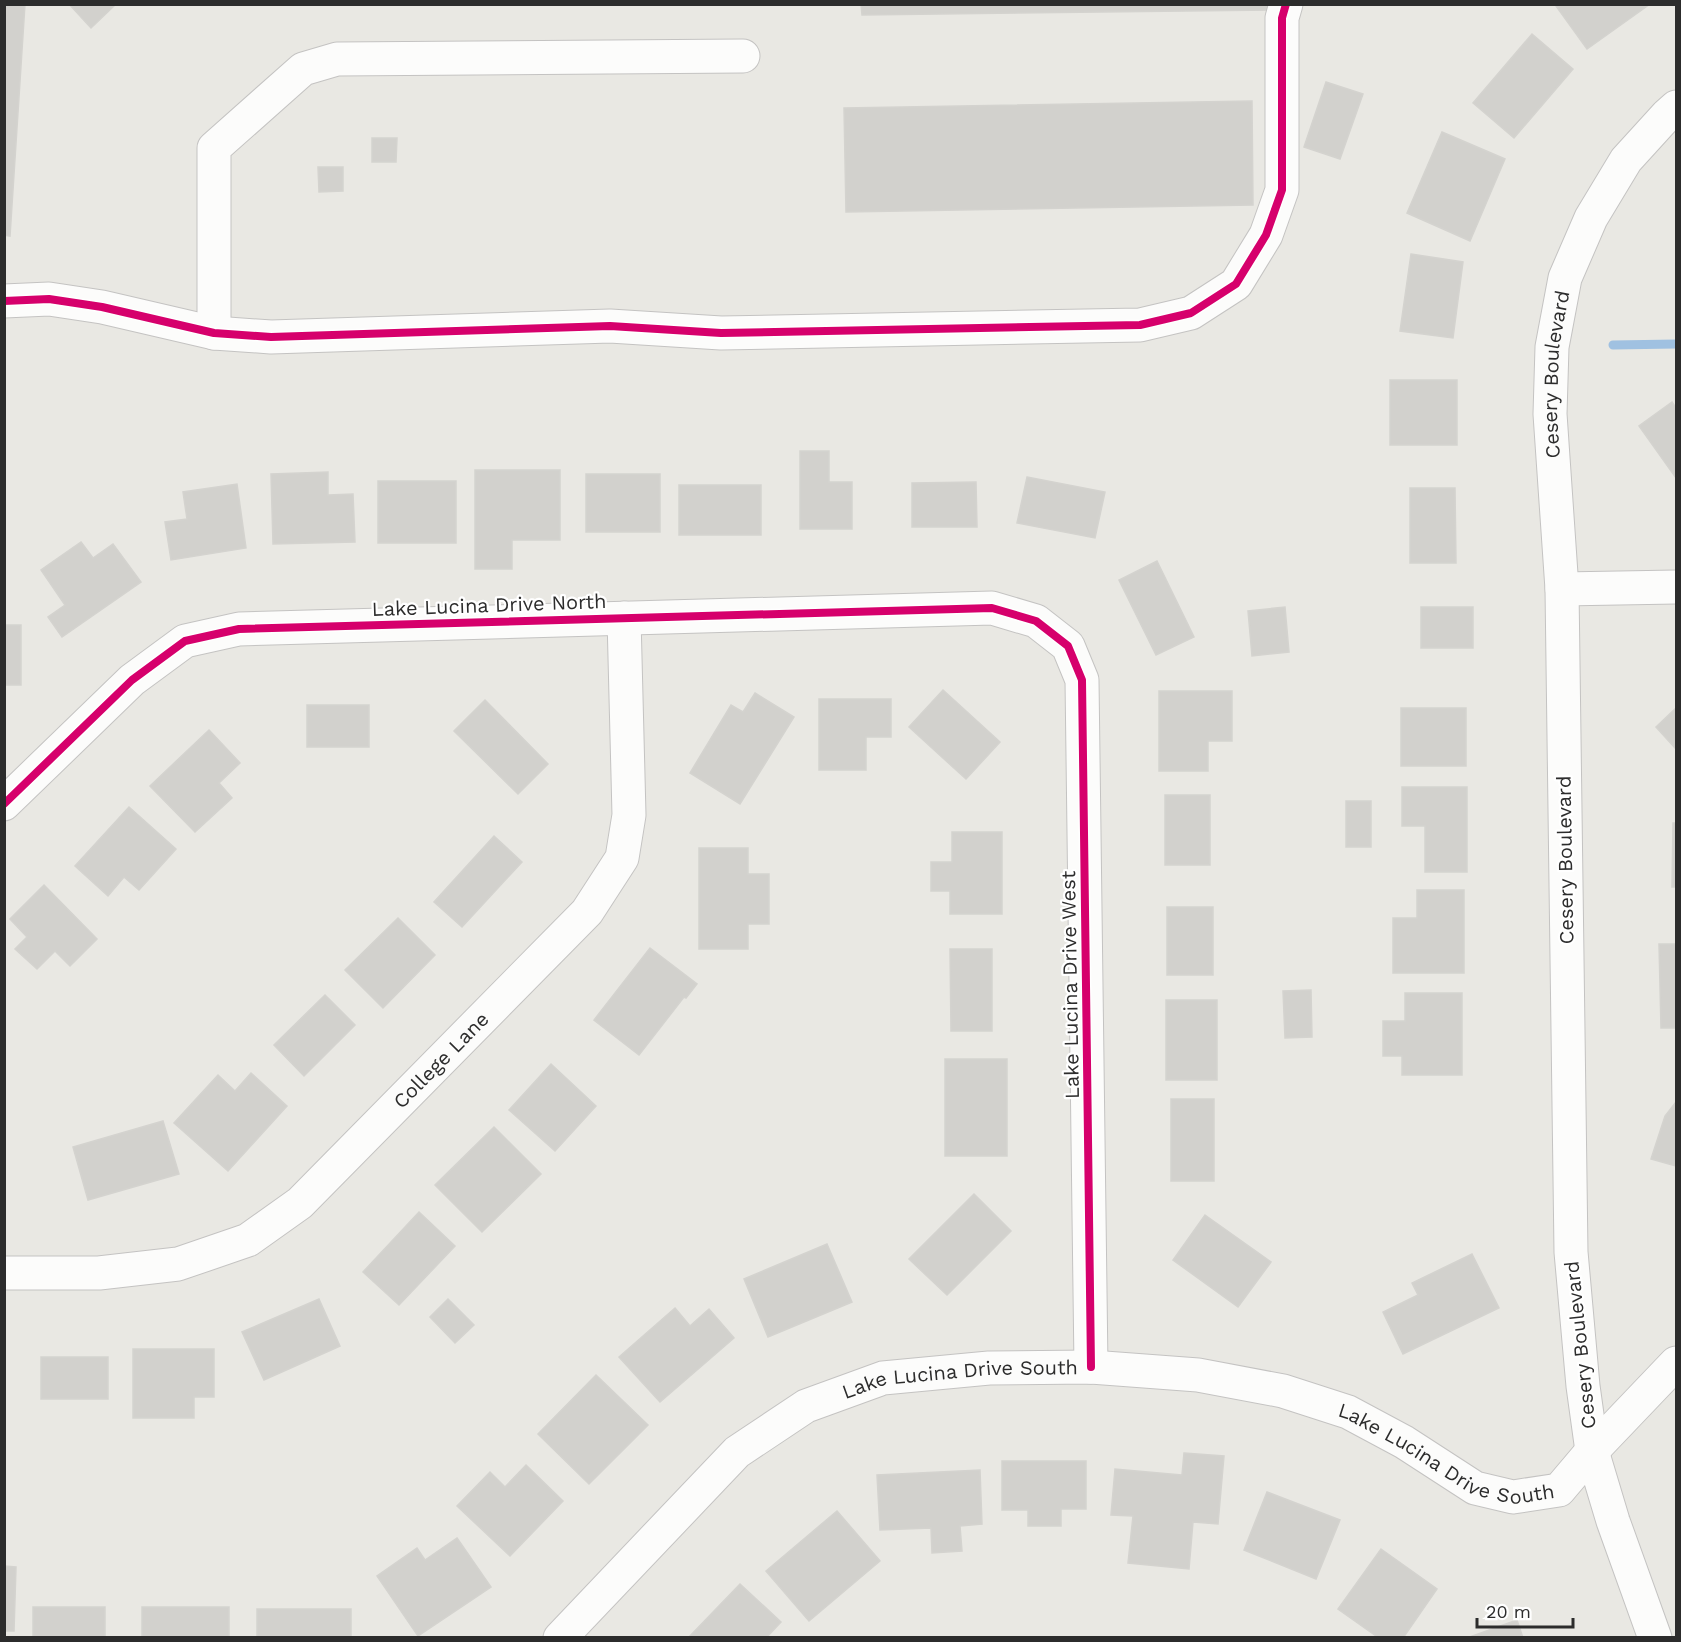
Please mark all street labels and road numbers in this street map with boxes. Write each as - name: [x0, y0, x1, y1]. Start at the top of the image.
- street label: Cesery Boulevard: [1538, 288, 1574, 459]
- street label: Lake Lucina Drive North: [371, 589, 607, 621]
- street label: Cesery Boulevard: [1552, 775, 1578, 945]
- street label: Lake Lucina Drive West: [1056, 870, 1084, 1099]
- street label: College Lane: [388, 1007, 494, 1113]
- street label: Cesery Boulevard: [1559, 1260, 1601, 1430]
- street label: Lake Lucina Drive South: [839, 1355, 1078, 1404]
- street label: Lake Lucina Drive South: [1336, 1398, 1556, 1509]

